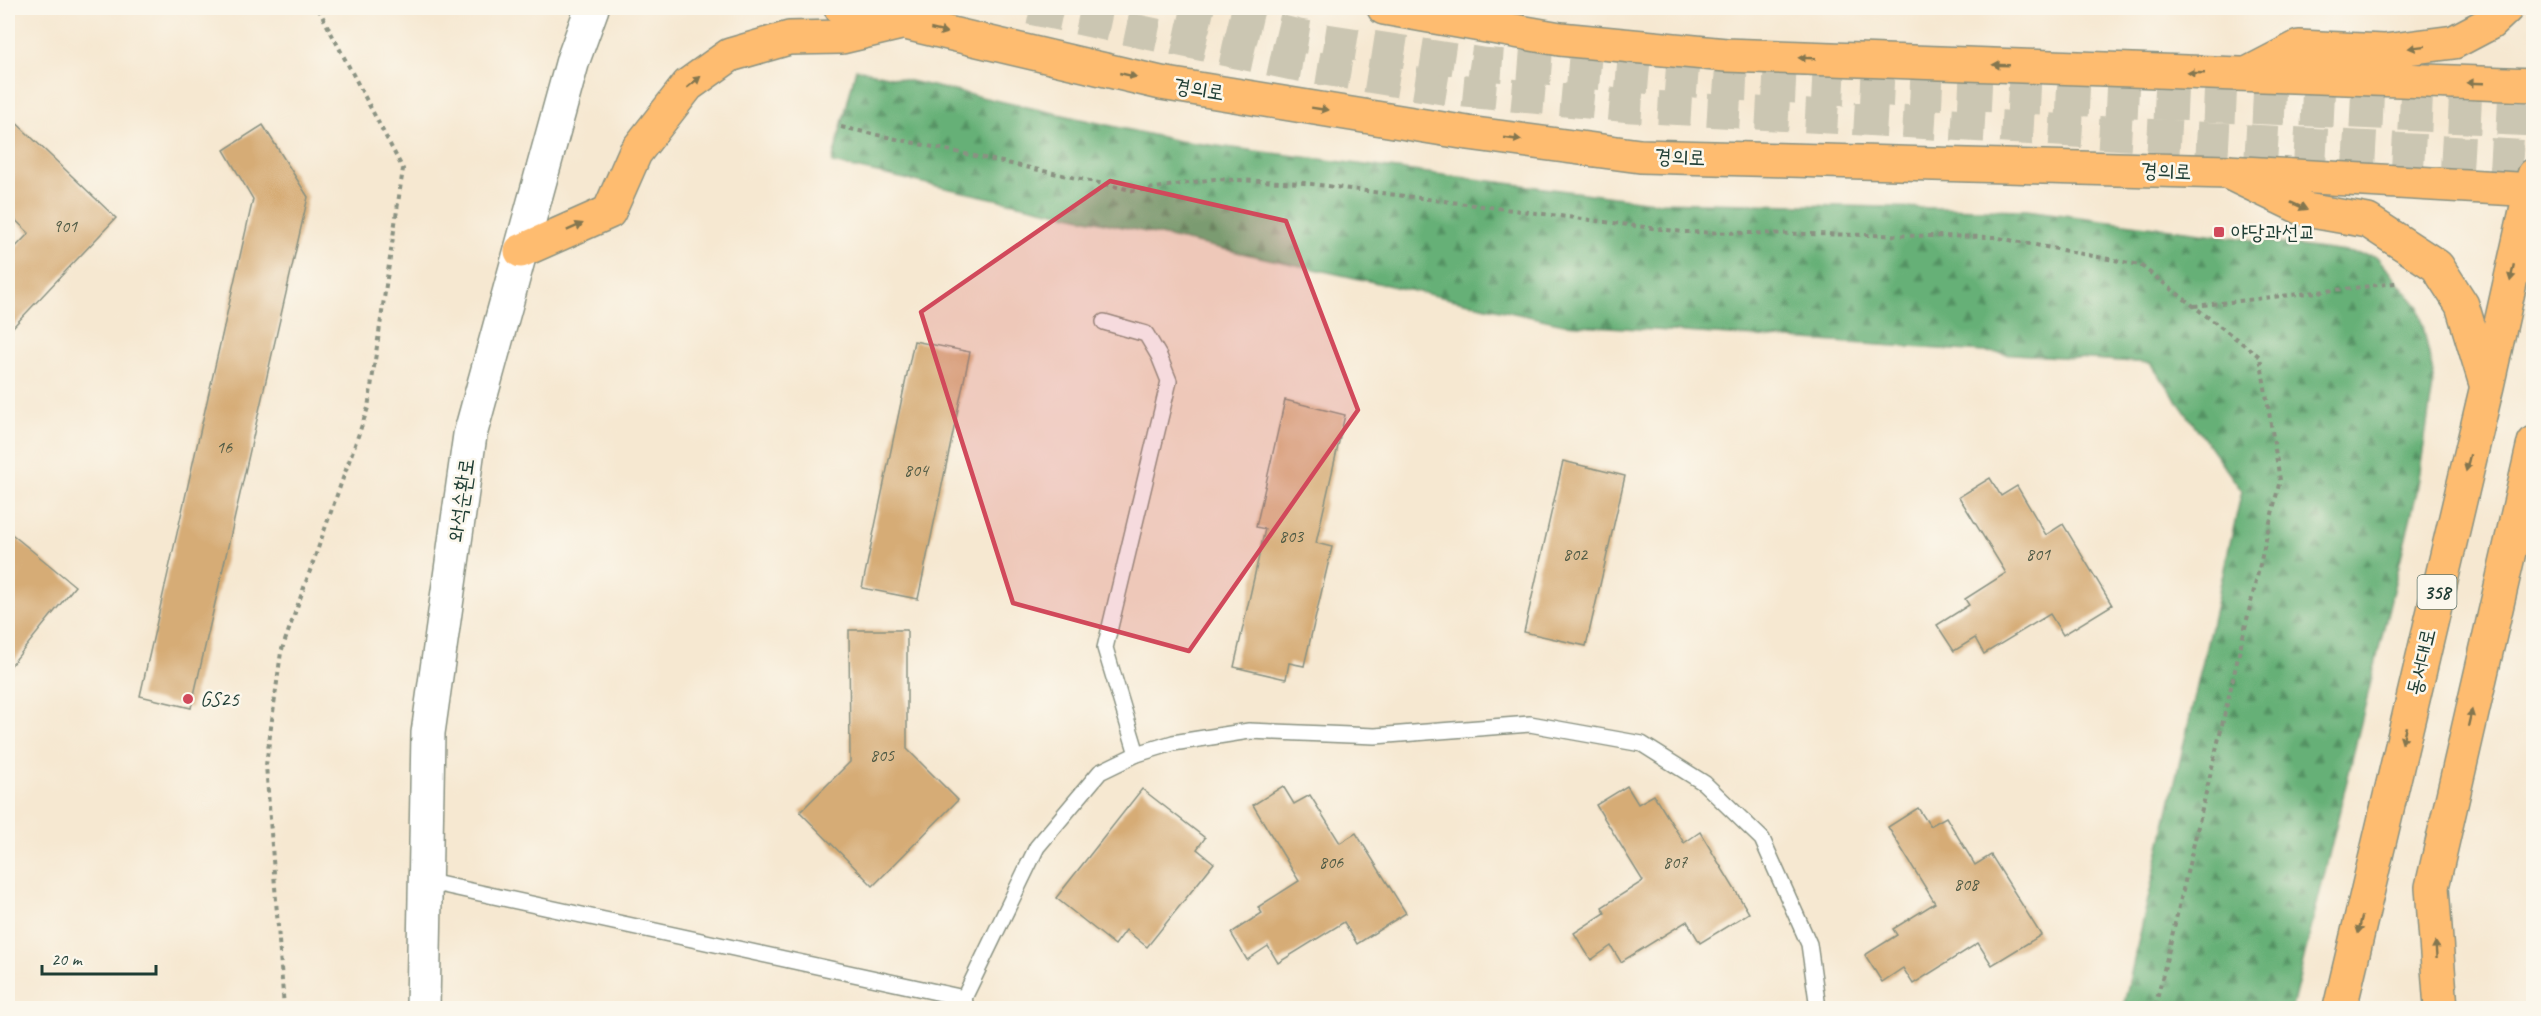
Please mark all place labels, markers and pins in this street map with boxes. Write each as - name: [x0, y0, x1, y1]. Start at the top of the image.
- place label: 야당과선교: [2231, 219, 2316, 245]
- marker: 야당과선교: [2212, 225, 2226, 239]
- place label: GS25: [200, 686, 240, 712]
- marker: GS25: [181, 692, 195, 706]

